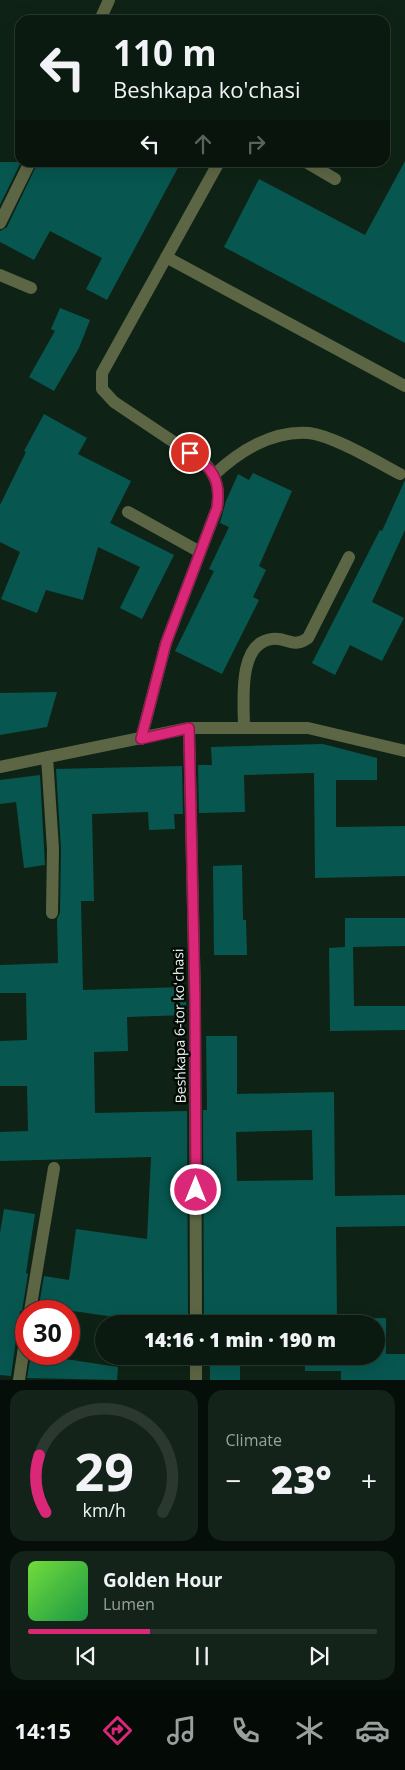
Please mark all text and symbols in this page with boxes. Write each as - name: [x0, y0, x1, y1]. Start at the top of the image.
- text: 110 m: [113, 29, 217, 76]
- icon: left: [30, 35, 95, 100]
- text: Beshkapa ko'chasi: [113, 74, 301, 104]
- icon: left: [136, 130, 164, 158]
- icon: ahead: [189, 130, 217, 158]
- icon: right: [242, 130, 270, 158]
- pin: [169, 432, 211, 474]
- icon: arrive: [176, 439, 204, 467]
- street label: Beshkapa 6-tor koʻchasi: [168, 948, 190, 1104]
- position arrow: [169, 1163, 221, 1215]
- speed limit sign: 30: [15, 1300, 80, 1365]
- text: 14:16 · 1 min · 190 m: [144, 1327, 336, 1353]
- text: Climate: [226, 1429, 282, 1451]
- text: 29: [74, 1435, 133, 1506]
- text: 23°: [271, 1453, 332, 1505]
- text: −: [226, 1461, 242, 1499]
- text: +: [361, 1461, 377, 1499]
- text: km/h: [82, 1498, 125, 1522]
- text: Golden Hour: [103, 1567, 222, 1593]
- text: Lumen: [103, 1593, 155, 1615]
- icon: previous: [72, 1642, 100, 1670]
- icon: pause: [188, 1642, 216, 1670]
- icon: next: [305, 1642, 333, 1670]
- icon: directions: [100, 1713, 135, 1748]
- icon: music: [164, 1713, 199, 1748]
- icon: phone: [228, 1713, 263, 1748]
- icon: climate: [292, 1713, 327, 1748]
- icon: car: [355, 1713, 390, 1748]
- text: 14:15: [14, 1715, 71, 1745]

